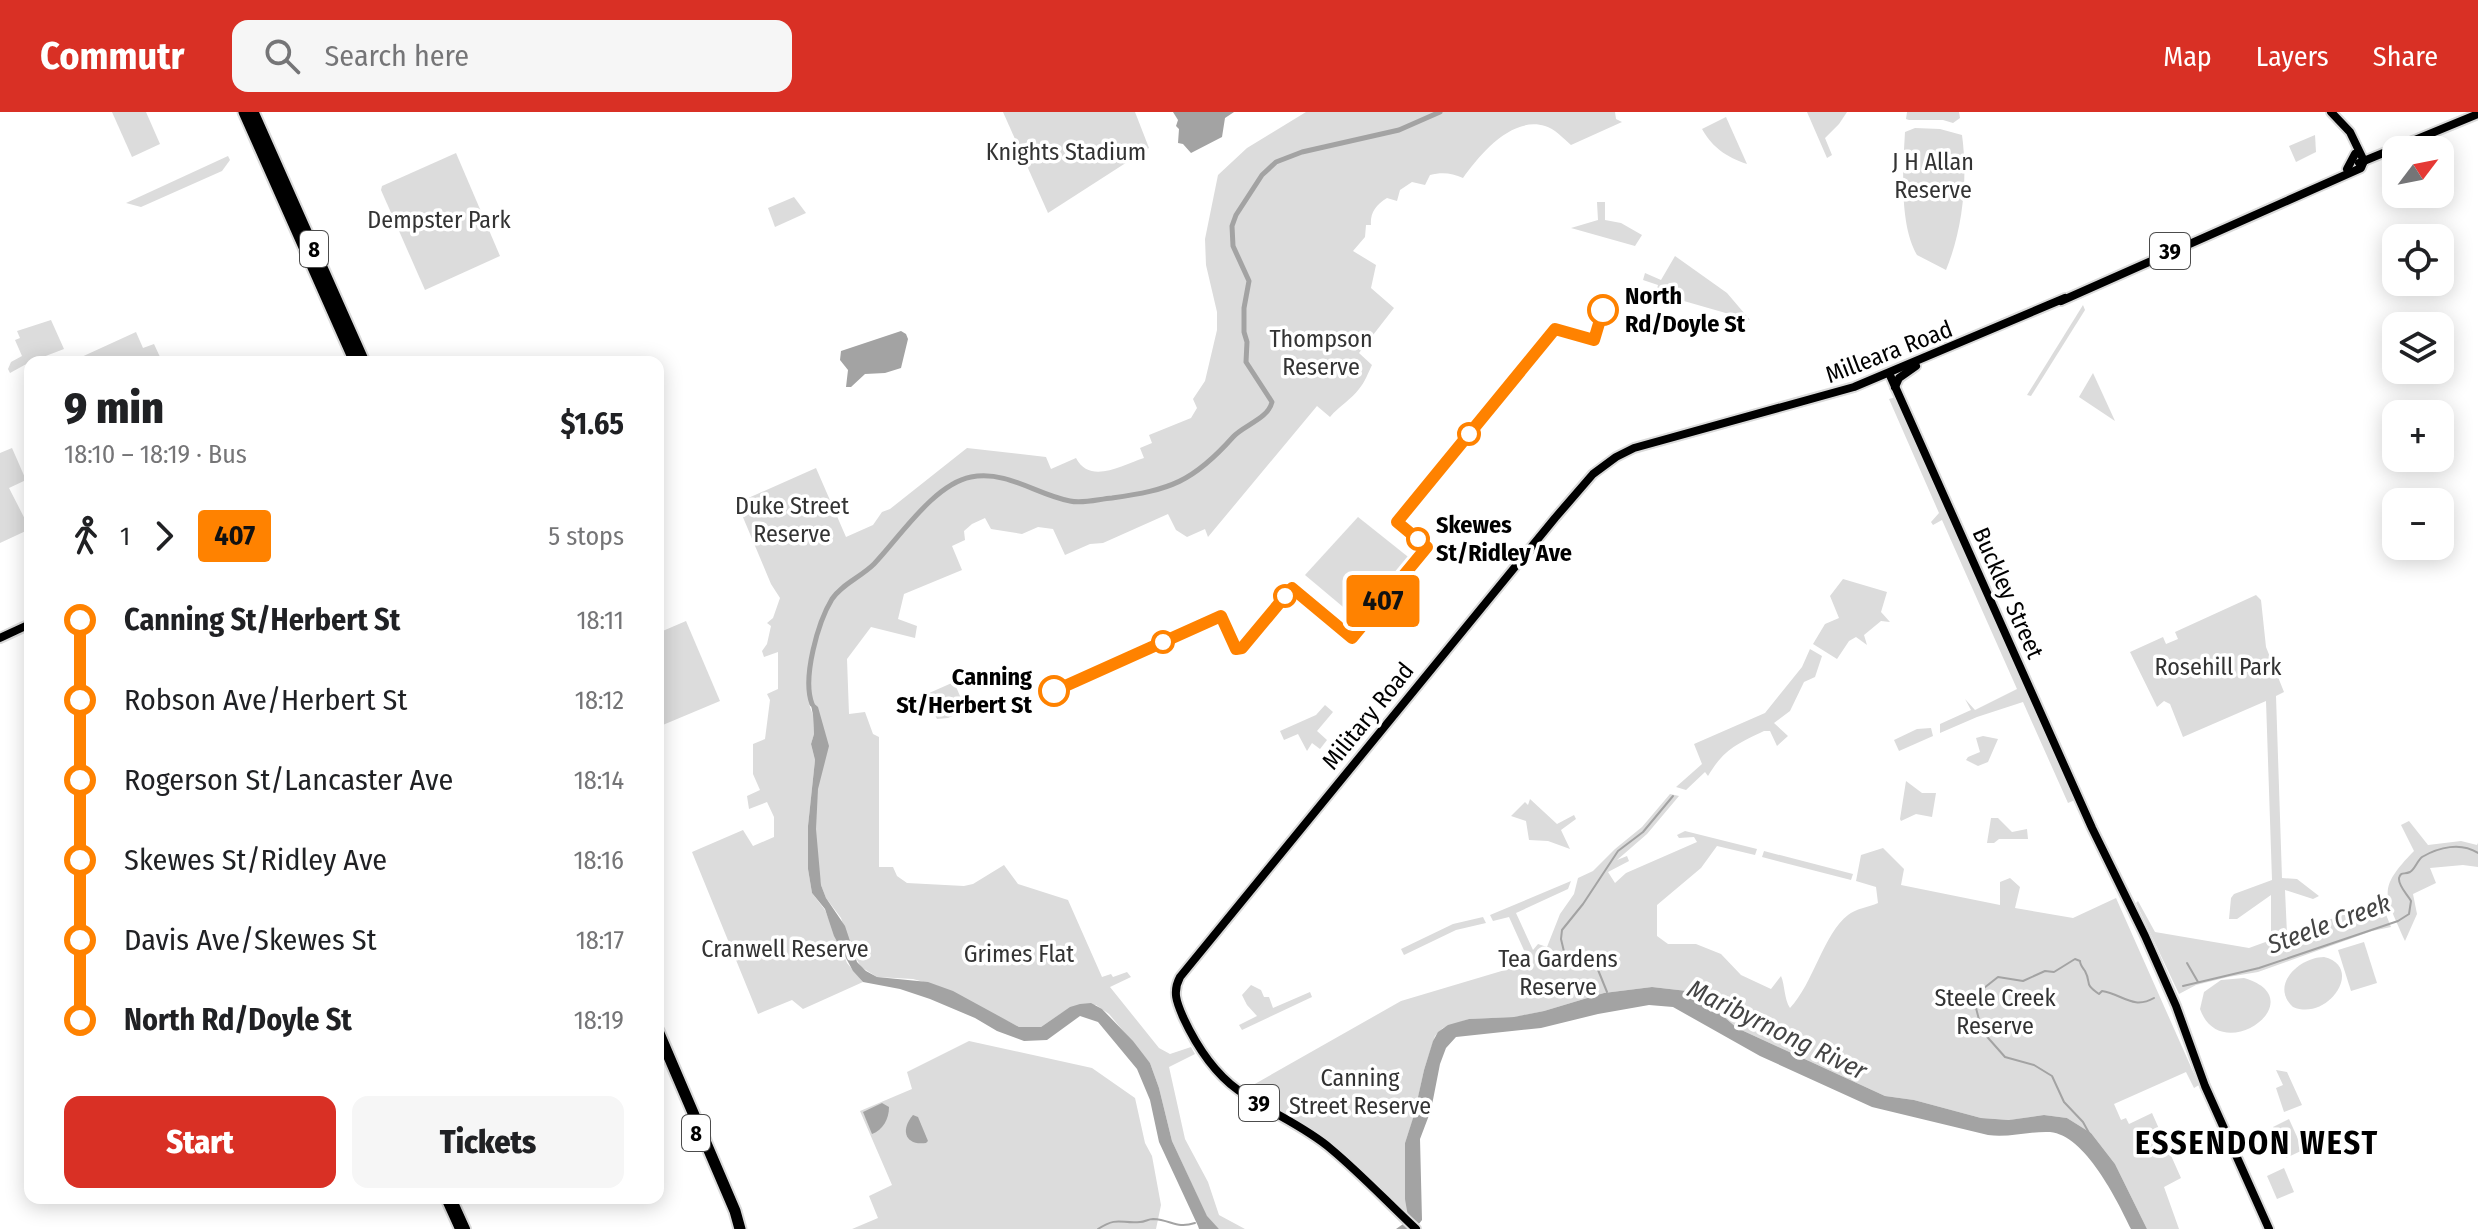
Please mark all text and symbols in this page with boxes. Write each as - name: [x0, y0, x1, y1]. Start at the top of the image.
- search box: [232, 20, 792, 92]
- text: Commutr: [40, 33, 184, 79]
- icon: search: [260, 34, 304, 78]
- text: Search here: [324, 38, 469, 74]
- text: Map: [2163, 40, 2212, 73]
- text: Layers: [2256, 40, 2329, 73]
- text: Share: [2373, 40, 2438, 73]
- north arrow: [2382, 136, 2454, 208]
- map controls: [2382, 136, 2454, 560]
- park label: Knights Stadium: [986, 138, 1146, 166]
- park label: J H Allan Reserve: [1892, 148, 1974, 204]
- park label: Dempster Park: [367, 206, 511, 234]
- button: locate: [2382, 224, 2454, 296]
- road number: 8: [300, 231, 328, 267]
- road number: 39: [2150, 233, 2190, 269]
- place label: North Rd/Doyle St: [1625, 282, 1746, 338]
- marker: North Rd/Doyle St: [1588, 295, 1618, 325]
- button: layers: [2382, 312, 2454, 384]
- street label: Milleara Road: [1821, 315, 1957, 389]
- park label: Thompson Reserve: [1269, 325, 1373, 381]
- text: 9 min: [64, 382, 164, 435]
- button: +: [2382, 400, 2454, 472]
- text: $1.65: [561, 406, 624, 442]
- unlabelled marker: [1458, 423, 1480, 445]
- text: 18:10 – 18:19 · Bus: [64, 439, 247, 470]
- button: −: [2382, 488, 2454, 560]
- park label: Duke Street Reserve: [735, 492, 849, 548]
- place label: Skewes St/Ridley Ave: [1436, 511, 1572, 567]
- icon: walk: [64, 514, 108, 558]
- icon: forward: [142, 514, 186, 558]
- text: 407: [214, 519, 255, 552]
- text: 1: [120, 521, 130, 552]
- text: 5 stops: [548, 521, 624, 552]
- street label: Buckley Street: [1967, 523, 2049, 663]
- marker: Skewes St/Ridley Ave: [1407, 528, 1429, 550]
- line badge: 407: [1337, 575, 1429, 627]
- text: 407: [1362, 584, 1404, 617]
- unlabelled marker: [1274, 585, 1296, 607]
- text: Canning St/Herbert St: [124, 602, 400, 638]
- text: 18:11: [576, 605, 624, 636]
- unlabelled marker: [1152, 631, 1174, 653]
- park label: Rosehill Park: [2154, 653, 2282, 681]
- street label: Military Road: [1316, 657, 1420, 775]
- place label: Canning St/Herbert St: [896, 663, 1033, 719]
- marker: Canning St/Herbert St: [1039, 676, 1069, 706]
- text: Robson Ave/Herbert St: [124, 682, 407, 718]
- text: 18:12: [575, 685, 624, 716]
- text: Rogerson St/Lancaster Ave: [124, 762, 453, 798]
- text: 18:14: [574, 765, 624, 796]
- text: Skewes St/Ridley Ave: [124, 842, 387, 878]
- text: 18:16: [573, 845, 624, 876]
- water label: Steele Creek: [2262, 887, 2395, 961]
- text: Davis Ave/Skewes St: [124, 922, 376, 958]
- text: 18:17: [576, 925, 624, 956]
- park label: Cranwell Reserve: [701, 935, 869, 963]
- park label: Grimes Flat: [964, 940, 1074, 968]
- park label: Tea Gardens Reserve: [1498, 945, 1618, 1001]
- water label: Maribyrnong River: [1682, 973, 1872, 1087]
- park label: Steele Creek Reserve: [1934, 984, 2056, 1040]
- text: North Rd/Doyle St: [124, 1002, 352, 1038]
- text: 18:19: [574, 1005, 624, 1036]
- park label: Canning Street Reserve: [1289, 1064, 1431, 1120]
- road number: 39: [1239, 1085, 1279, 1121]
- button: Start: [64, 1096, 336, 1188]
- button: Tickets: [352, 1096, 624, 1188]
- road number: 8: [682, 1115, 710, 1151]
- district label: ESSENDON WEST: [2135, 1124, 2379, 1162]

